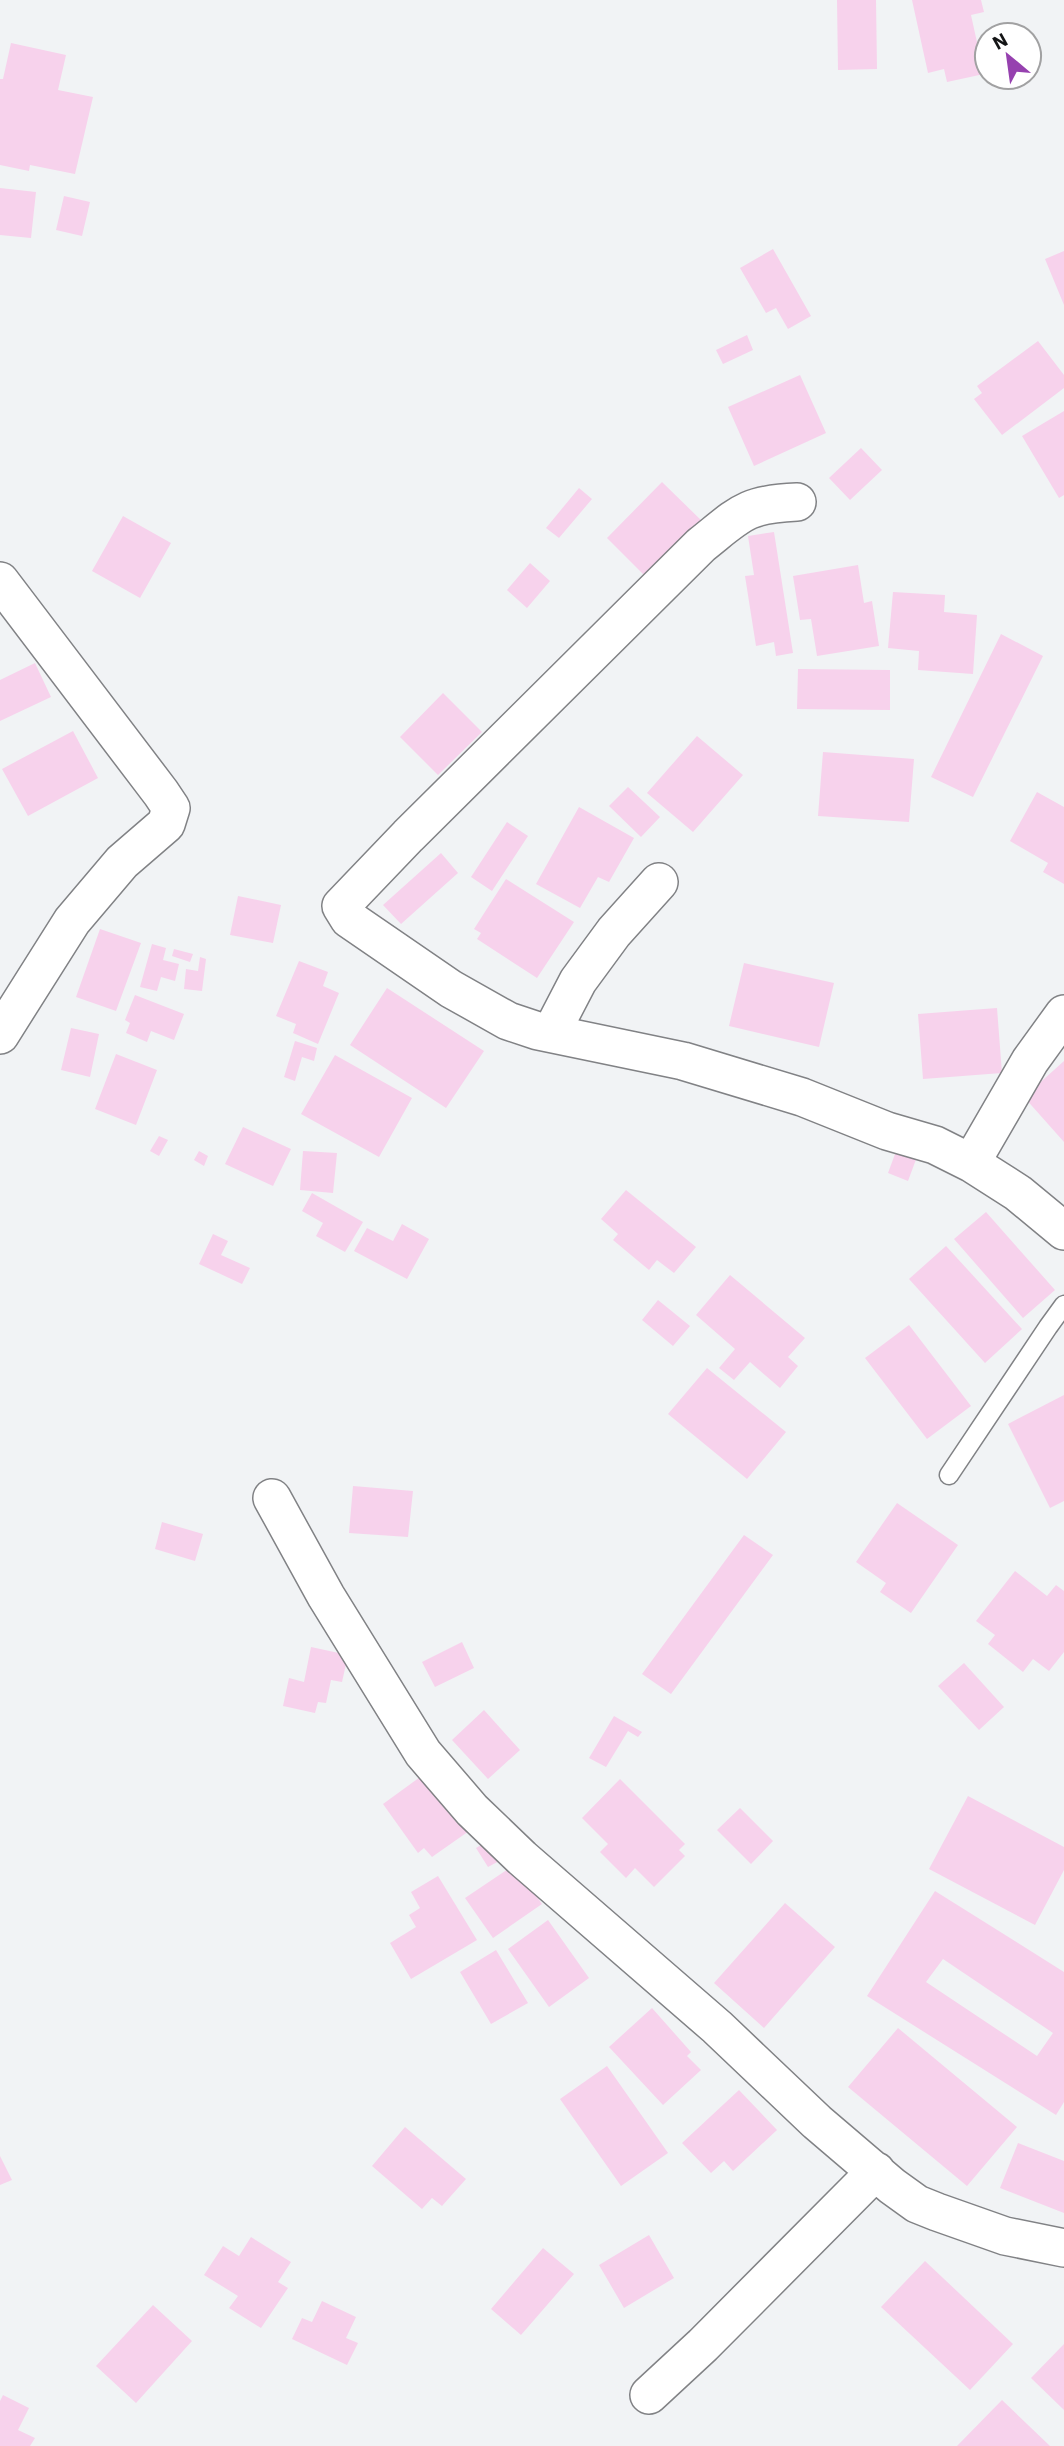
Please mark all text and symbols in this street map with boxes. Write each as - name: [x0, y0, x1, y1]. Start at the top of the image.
- north arrow: [973, 21, 1043, 91]
- text: N: [988, 27, 1012, 55]

